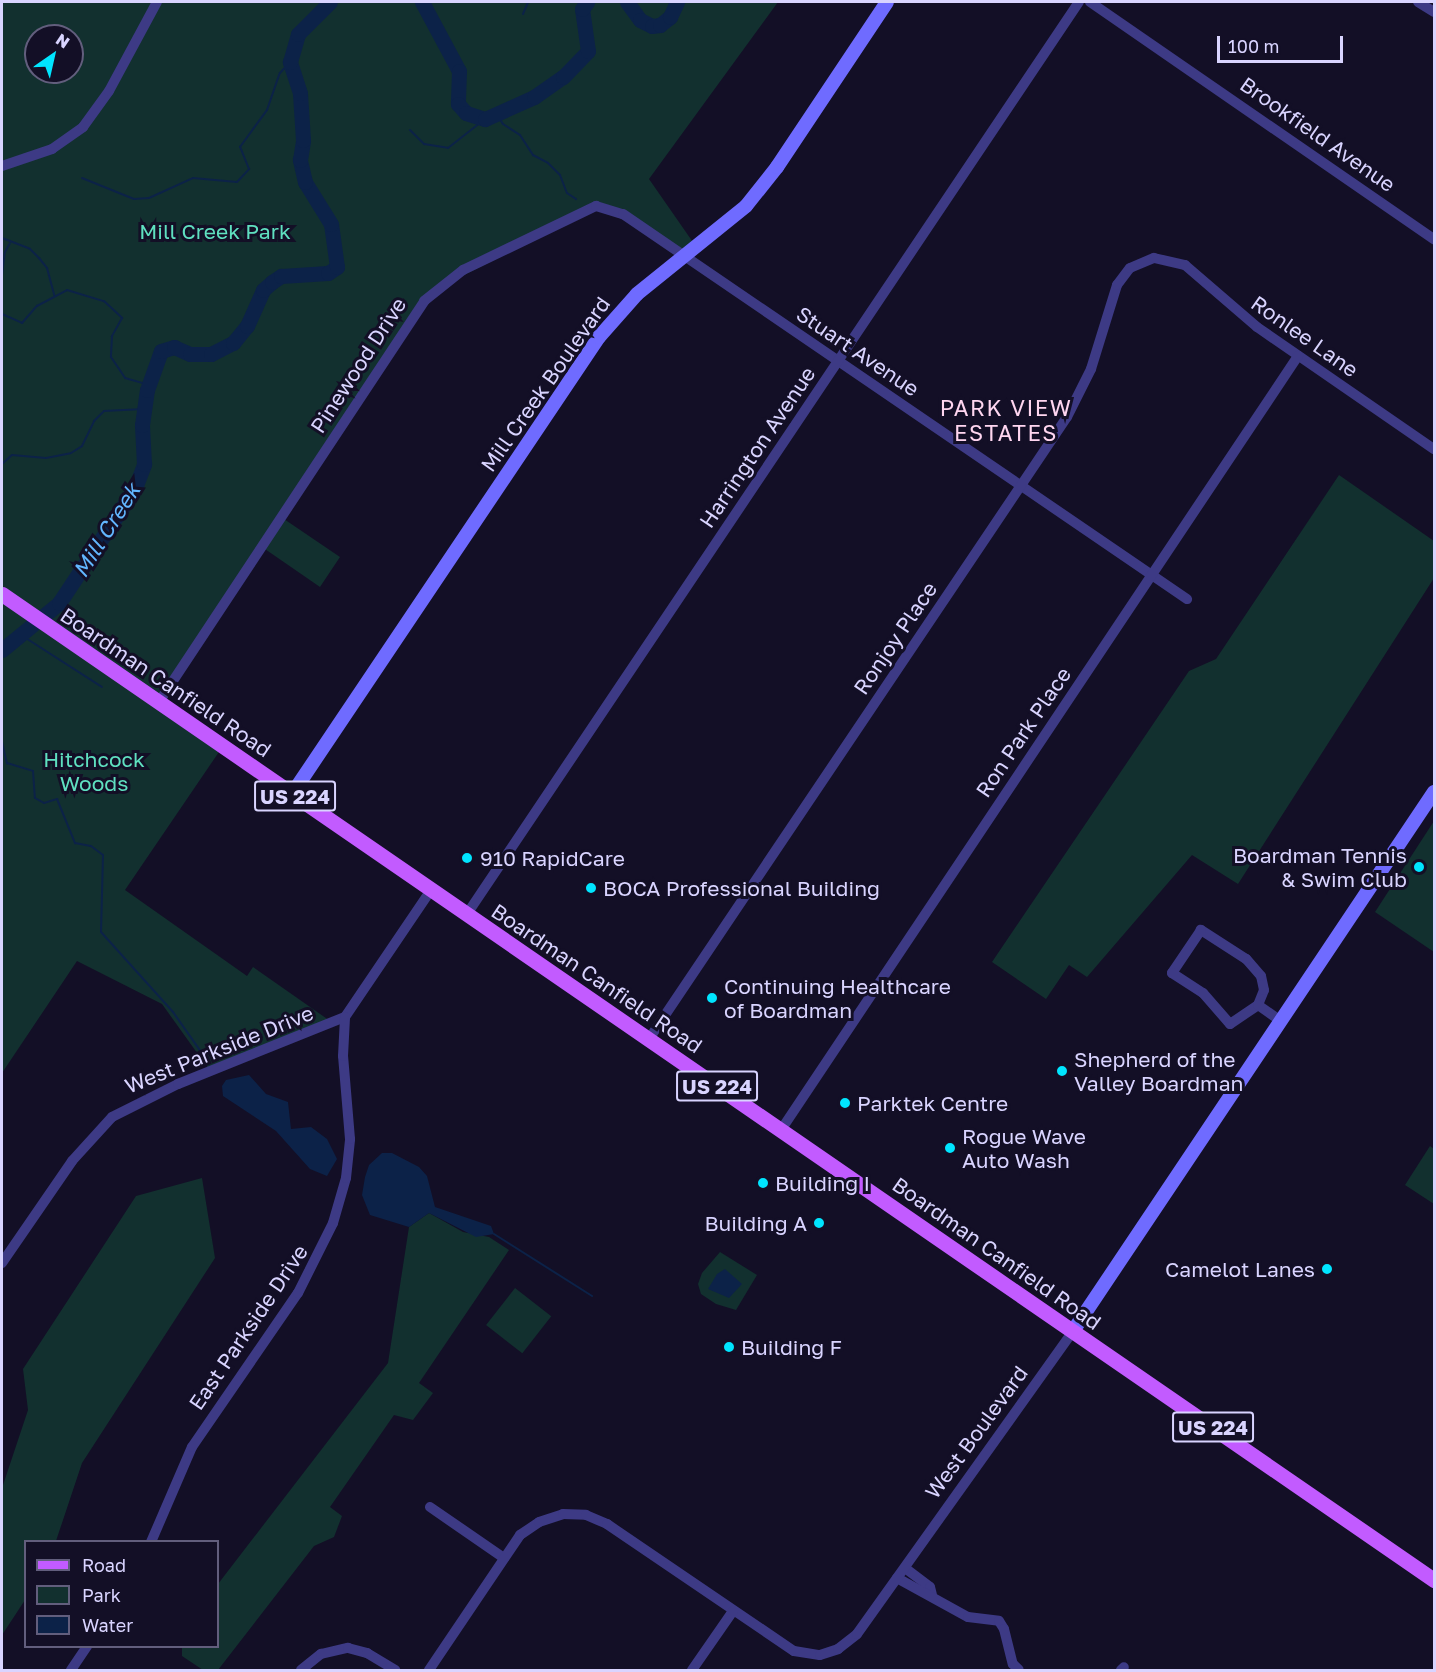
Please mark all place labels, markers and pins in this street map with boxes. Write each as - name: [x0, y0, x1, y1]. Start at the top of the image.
- place label: Boardman Tennis & Swim Club: [1233, 842, 1407, 892]
- place label: 910 RapidCare: [480, 845, 625, 871]
- marker: 910 RapidCare: [458, 849, 476, 867]
- marker: Boardman Tennis & Swim Club: [1412, 860, 1426, 874]
- place label: BOCA Professional Building: [603, 875, 880, 901]
- marker: BOCA Professional Building: [584, 881, 598, 895]
- place label: Continuing Healthcare of Boardman: [724, 973, 951, 1023]
- marker: Continuing Healthcare of Boardman: [705, 991, 719, 1005]
- place label: Shepherd of the Valley Boardman: [1074, 1046, 1243, 1096]
- marker: Shepherd of the Valley Boardman: [1055, 1064, 1069, 1078]
- place label: Parktek Centre: [857, 1090, 1008, 1116]
- marker: Parktek Centre: [838, 1096, 852, 1110]
- place label: Rogue Wave Auto Wash: [962, 1123, 1086, 1173]
- marker: Rogue Wave Auto Wash: [943, 1141, 957, 1155]
- place label: Building I: [775, 1170, 870, 1196]
- marker: Building I: [756, 1176, 770, 1190]
- place label: Building A: [704, 1210, 807, 1236]
- marker: Building A: [812, 1216, 826, 1230]
- place label: Camelot Lanes: [1165, 1256, 1315, 1282]
- marker: Camelot Lanes: [1320, 1262, 1334, 1276]
- place label: Building F: [741, 1334, 842, 1360]
- marker: Building F: [722, 1340, 736, 1354]

